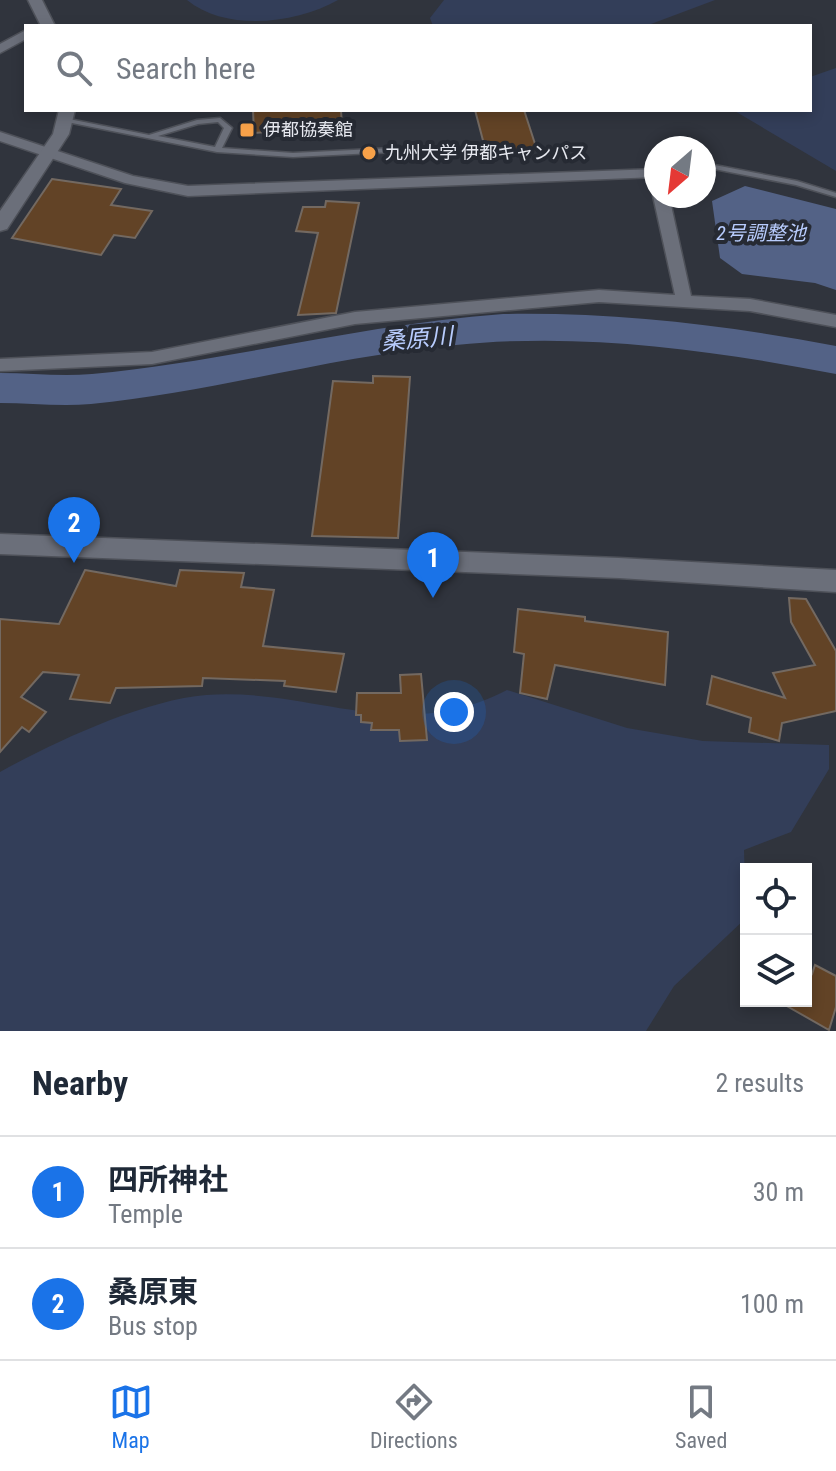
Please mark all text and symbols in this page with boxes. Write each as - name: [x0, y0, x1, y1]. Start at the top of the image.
- search box: [24, 24, 812, 112]
- icon: search: [52, 46, 96, 90]
- text: Search here: [116, 51, 256, 86]
- place label: 伊都協奏館: [263, 119, 353, 140]
- marker: 伊都協奏館: [238, 121, 256, 139]
- north arrow: [644, 136, 716, 208]
- place label: 九州大学 伊都キャンパス: [385, 142, 587, 163]
- marker: 九州大学 伊都キャンパス: [360, 144, 378, 162]
- water label: 2号調整池: [716, 221, 808, 245]
- water label: 桑原川: [380, 322, 457, 356]
- pin: 2: [48, 497, 100, 563]
- pin: 1: [407, 532, 459, 598]
- your location: [434, 692, 474, 732]
- map controls: [740, 863, 812, 1007]
- button: locate: [740, 863, 812, 935]
- button: layers: [740, 935, 812, 1007]
- text: Nearby: [32, 1063, 128, 1103]
- text: 2 results: [715, 1068, 804, 1098]
- text: 四所神社: [108, 1162, 228, 1197]
- text: 1: [51, 1177, 65, 1207]
- text: 30 m: [753, 1177, 804, 1207]
- text: Temple: [108, 1199, 183, 1229]
- text: 桑原東: [108, 1274, 198, 1309]
- text: 2: [51, 1289, 65, 1319]
- text: 100 m: [740, 1289, 804, 1319]
- text: Bus stop: [108, 1311, 198, 1341]
- tab: Map: [109, 1380, 153, 1453]
- tab: Directions: [370, 1380, 458, 1453]
- tab: Saved: [675, 1380, 727, 1453]

